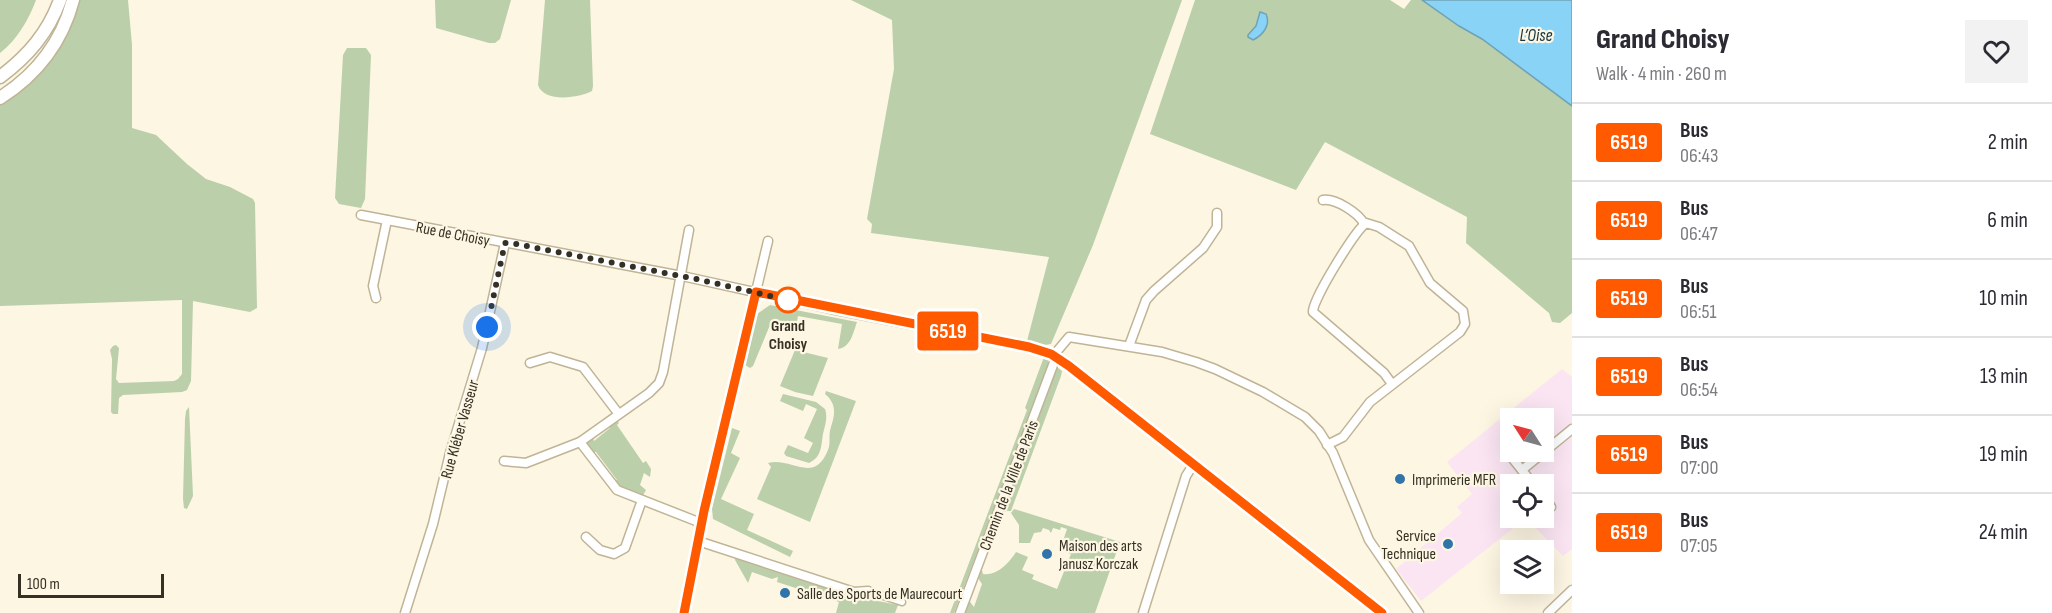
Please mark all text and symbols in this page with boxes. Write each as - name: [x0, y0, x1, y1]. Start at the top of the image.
- button: heart: [1965, 20, 2028, 83]
- text: Grand Choisy: [1596, 23, 1730, 56]
- water label: L’Oise: [1519, 25, 1553, 46]
- text: Walk · 4 min · 260 m: [1596, 62, 1727, 86]
- text: Bus: [1680, 117, 1709, 144]
- text: 2 min: [1988, 129, 2028, 156]
- text: 6519: [1610, 130, 1648, 155]
- text: 06:43: [1680, 144, 1718, 168]
- text: Bus: [1680, 195, 1709, 222]
- text: 6 min: [1987, 207, 2028, 234]
- text: 6519: [1610, 208, 1648, 233]
- street label: Rue de Choisy: [414, 218, 491, 251]
- text: 06:47: [1680, 222, 1718, 246]
- text: Bus: [1680, 273, 1709, 300]
- text: 10 min: [1979, 285, 2028, 312]
- text: 6519: [1610, 286, 1648, 311]
- marker: Grand Choisy: [775, 287, 801, 313]
- text: 06:51: [1680, 300, 1716, 324]
- your location: [472, 312, 502, 342]
- line badge: 6519: [906, 312, 990, 350]
- place label: Grand Choisy: [769, 317, 807, 354]
- text: 6519: [929, 319, 967, 344]
- text: Bus: [1680, 351, 1709, 378]
- text: 13 min: [1980, 363, 2028, 390]
- text: 6519: [1610, 364, 1648, 389]
- street label: Rue Kléber Vasseur: [437, 377, 484, 481]
- text: 06:54: [1680, 378, 1718, 402]
- north arrow: [1500, 408, 1554, 462]
- map controls: [1500, 408, 1554, 594]
- street label: Chemin de la Ville de Paris: [976, 418, 1043, 553]
- text: Bus: [1680, 429, 1709, 456]
- text: 19 min: [1979, 441, 2028, 468]
- text: 6519: [1610, 442, 1648, 467]
- text: 07:00: [1680, 456, 1718, 480]
- place label: Imprimerie MFR: [1412, 471, 1496, 490]
- marker: Imprimerie MFR: [1393, 472, 1407, 486]
- button: locate: [1500, 474, 1554, 528]
- text: Bus: [1680, 507, 1709, 534]
- text: 24 min: [1979, 519, 2028, 546]
- text: 6519: [1610, 520, 1648, 545]
- place label: Service Technique: [1381, 527, 1436, 564]
- text: 07:05: [1680, 534, 1717, 558]
- place label: Maison des arts Janusz Korczak: [1058, 537, 1143, 574]
- marker: Service Technique: [1441, 537, 1455, 551]
- button: layers: [1500, 540, 1554, 594]
- marker: Maison des arts Janusz Korczak: [1040, 547, 1054, 561]
- scale bar: [18, 571, 164, 598]
- text: 100 m: [27, 575, 60, 594]
- place label: Salle des Sports de Maurecourt: [797, 585, 962, 604]
- marker: Salle des Sports de Maurecourt: [778, 586, 792, 600]

